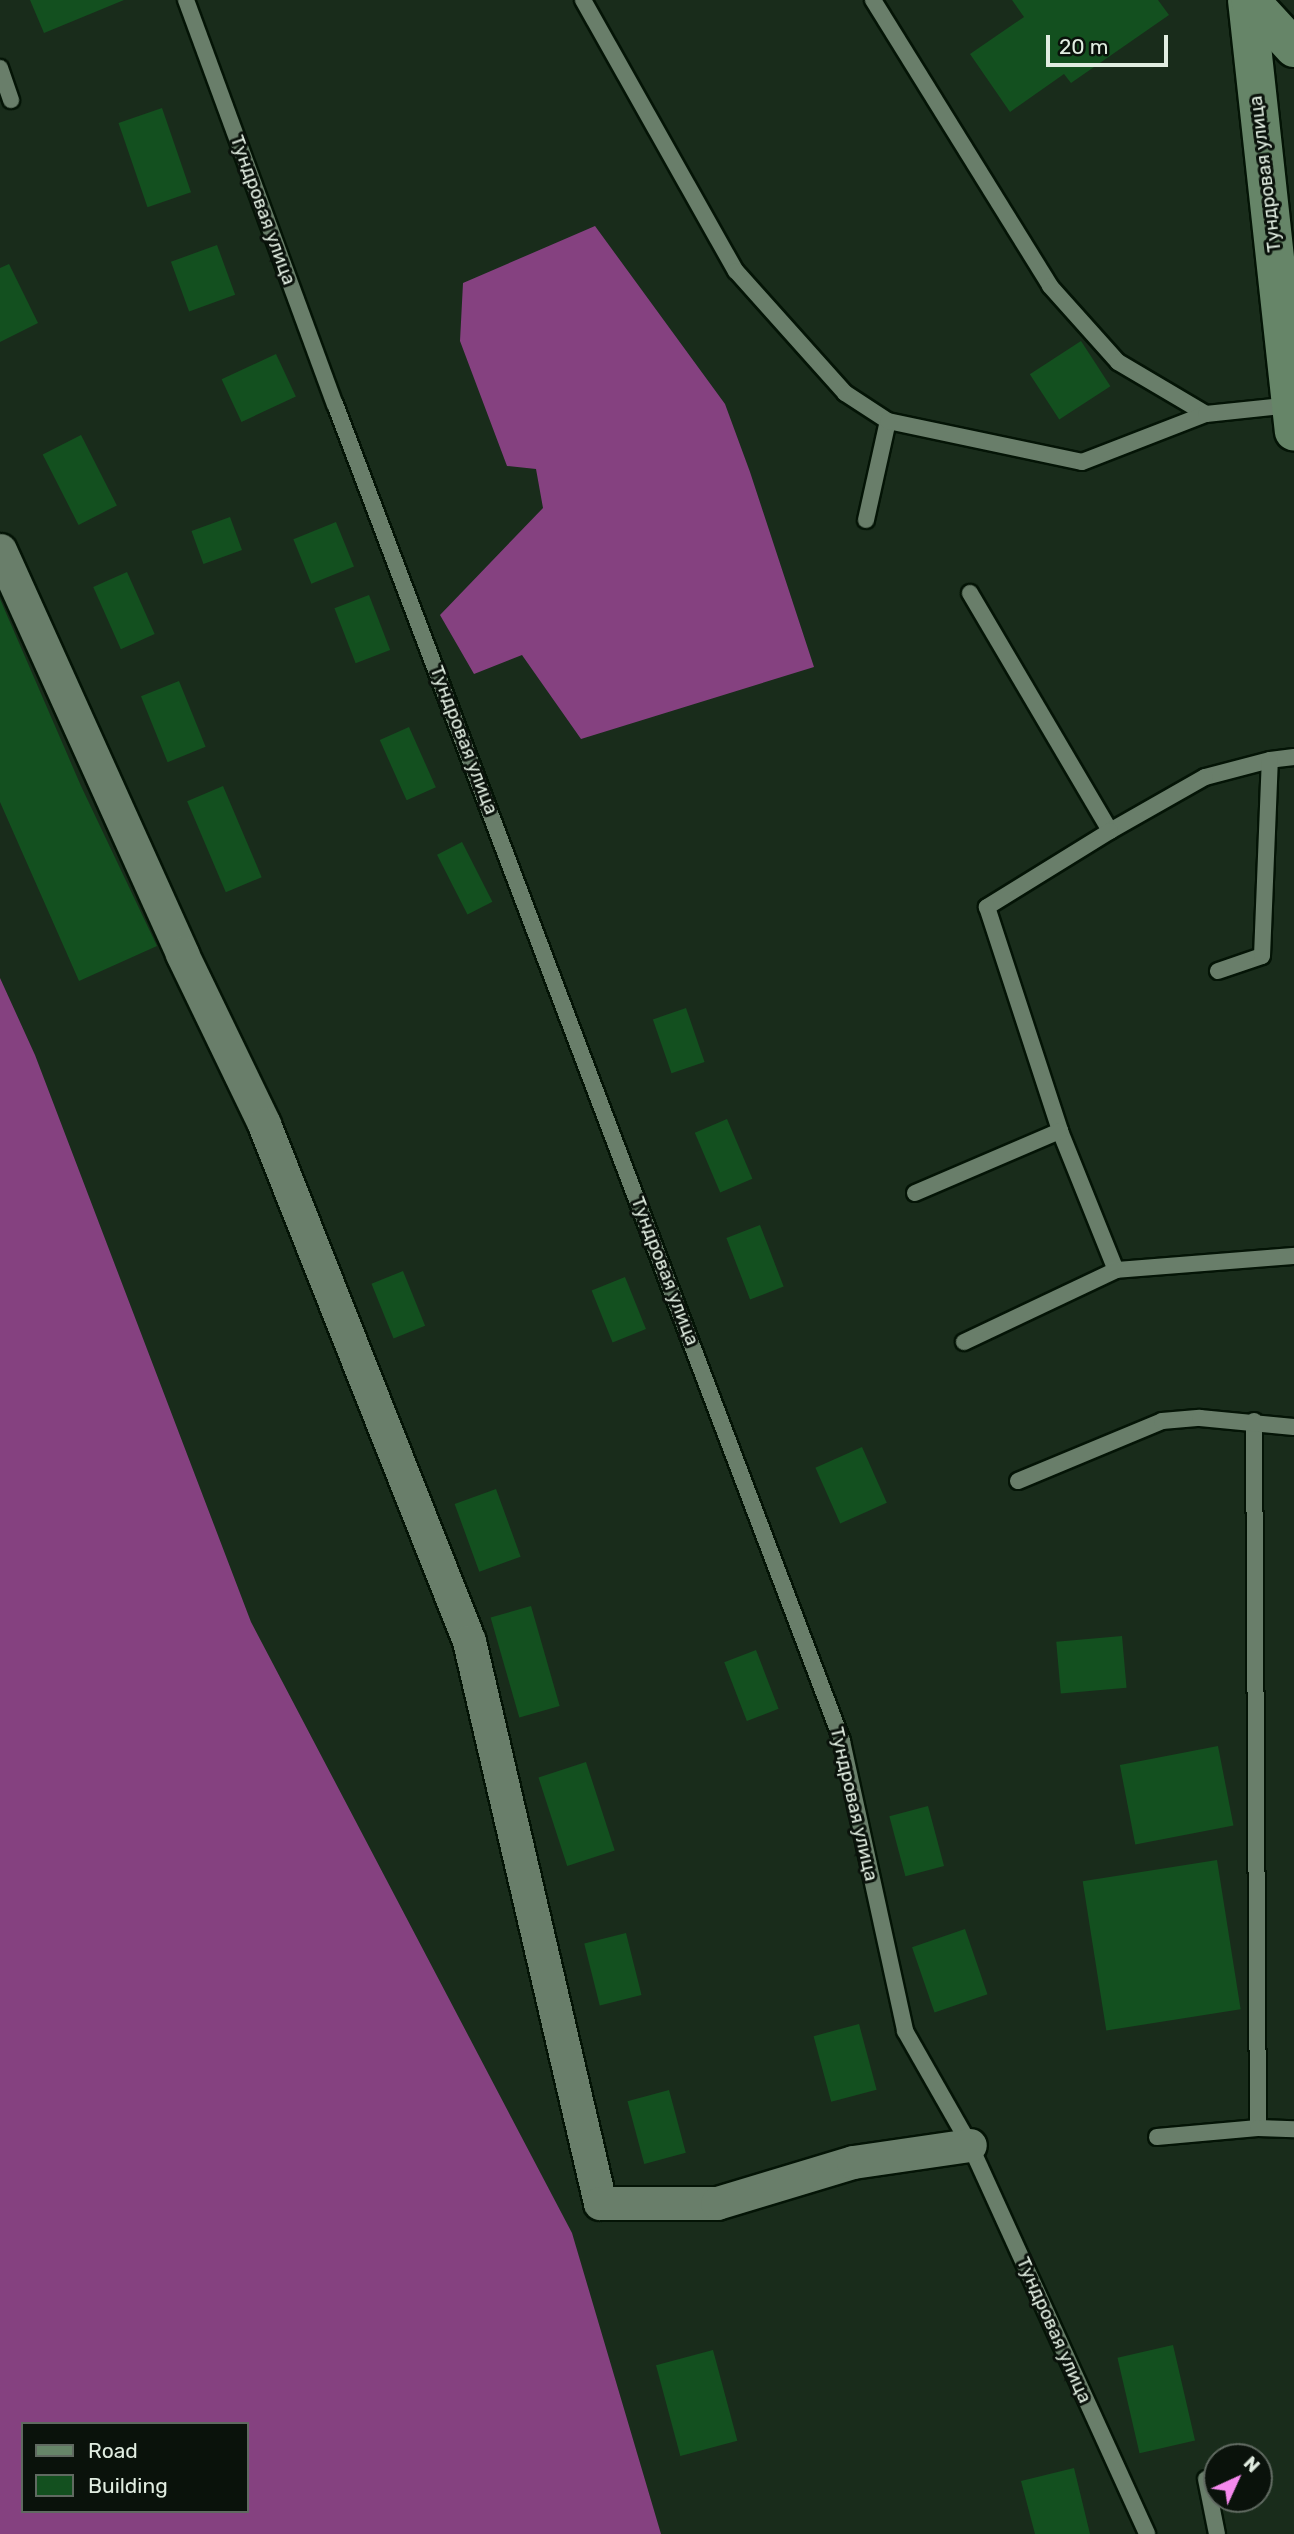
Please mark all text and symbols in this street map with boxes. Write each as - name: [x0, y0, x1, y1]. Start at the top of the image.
- scale bar: [1049, 21, 1172, 65]
- text: 20 m: [1059, 34, 1108, 59]
- street label: Тундровая улица: [1244, 94, 1286, 254]
- street label: Тундровая улица: [225, 132, 301, 288]
- street label: Тундровая улица: [425, 662, 503, 818]
- street label: Тундровая улица: [626, 1193, 704, 1349]
- street label: Тундровая улица: [825, 1725, 883, 1883]
- street label: Тундровая улица: [1012, 2253, 1096, 2407]
- legend: [21, 2422, 248, 2513]
- text: Road: [88, 2438, 138, 2463]
- north arrow: [1203, 2443, 1273, 2513]
- text: N: [1239, 2451, 1265, 2477]
- text: Building: [88, 2473, 168, 2498]

